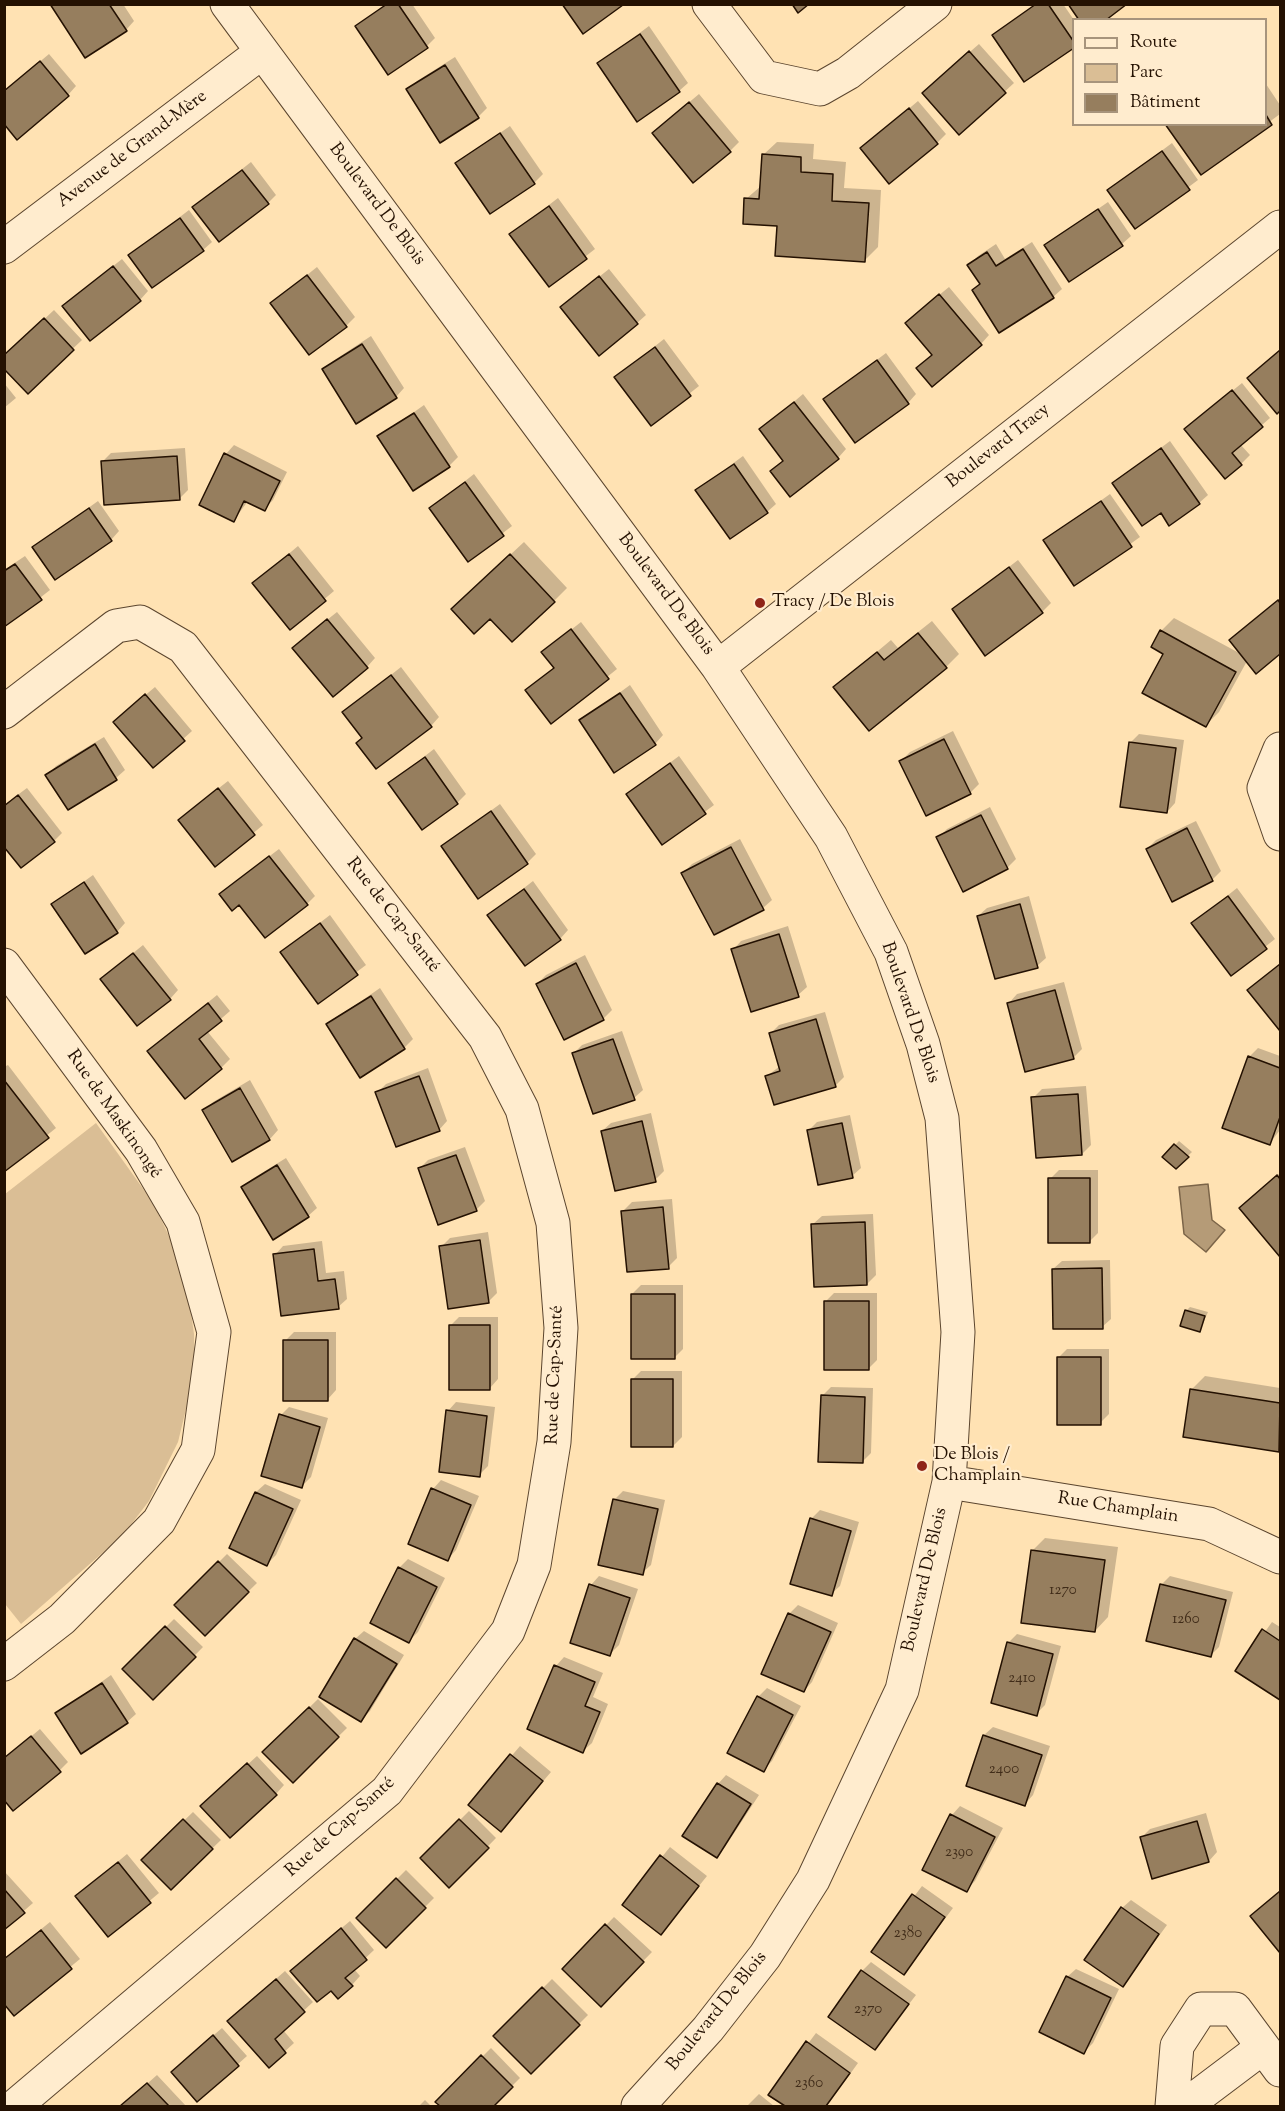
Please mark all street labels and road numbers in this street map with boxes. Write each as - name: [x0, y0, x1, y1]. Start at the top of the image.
- street label: Avenue de Grand-Mère: [54, 87, 212, 213]
- street label: Boulevard De Blois: [323, 140, 429, 270]
- street label: Boulevard Tracy: [943, 400, 1055, 494]
- street label: Boulevard De Blois: [612, 530, 718, 660]
- street label: Rue de Cap-Santé: [340, 854, 444, 978]
- street label: Boulevard De Blois: [875, 940, 943, 1086]
- street label: Rue de Maskinongé: [61, 1047, 165, 1183]
- street label: Rue de Cap-Santé: [543, 1305, 569, 1445]
- street label: Rue Champlain: [1056, 1489, 1180, 1529]
- street label: Boulevard De Blois: [899, 1506, 953, 1654]
- street label: Rue de Cap-Santé: [282, 1773, 400, 1883]
- street label: Boulevard De Blois: [663, 1948, 773, 2076]

